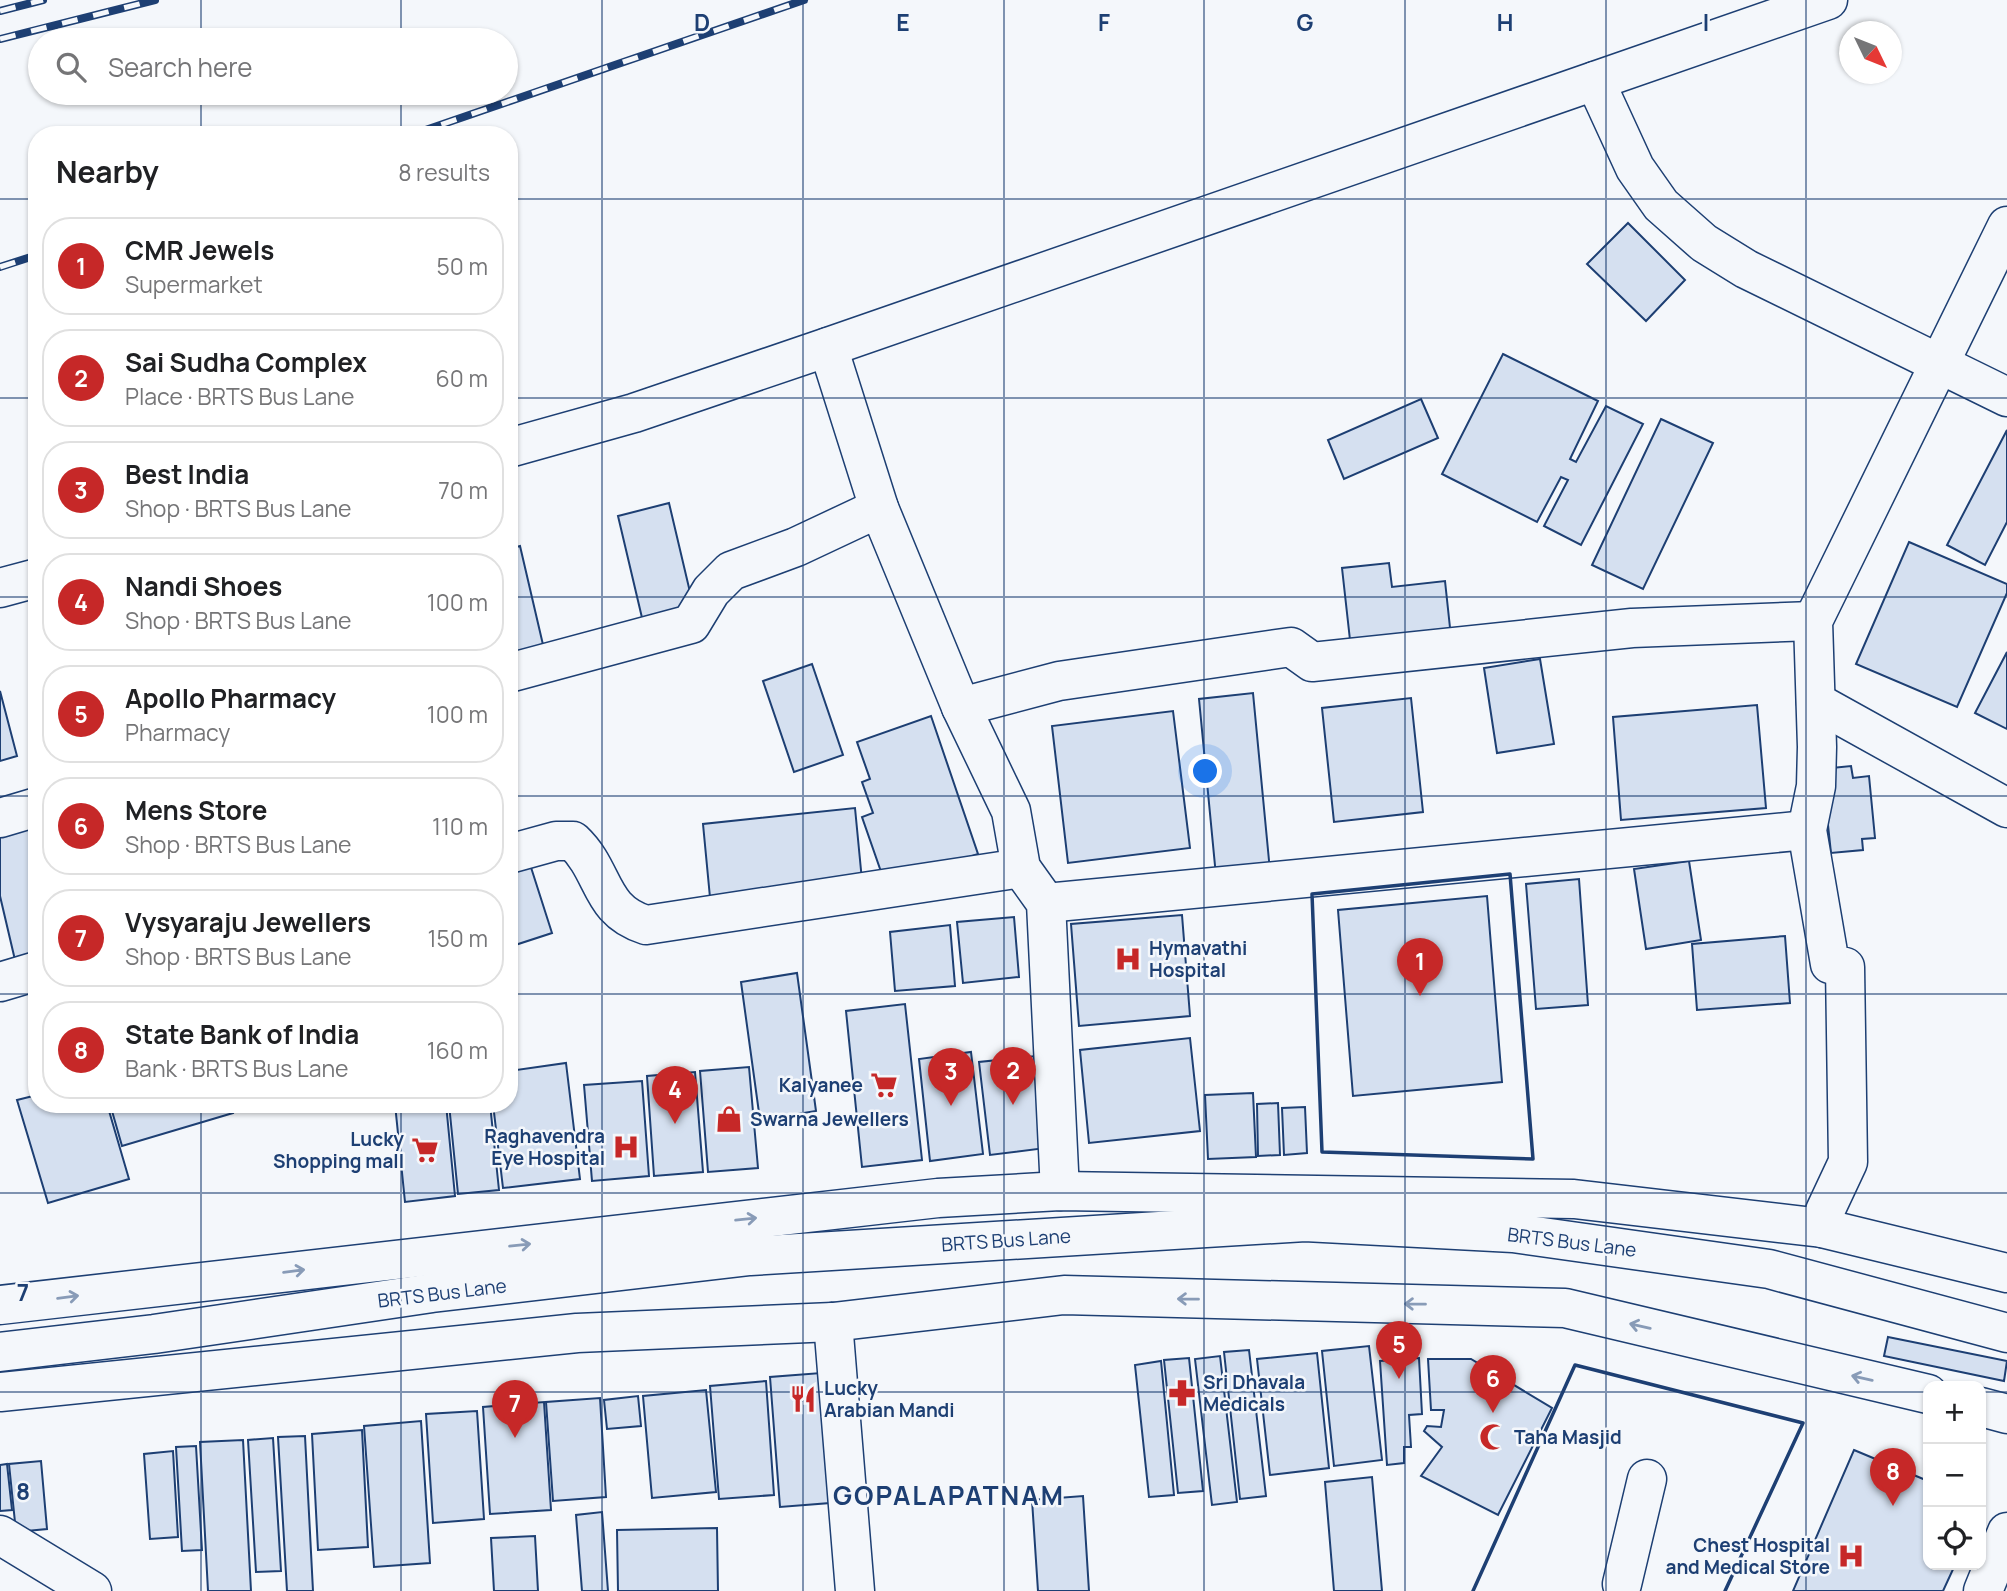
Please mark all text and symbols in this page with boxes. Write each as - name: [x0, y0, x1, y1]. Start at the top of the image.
- text: D: [694, 6, 710, 38]
- text: E: [896, 6, 910, 38]
- text: F: [1098, 6, 1110, 38]
- text: G: [1297, 6, 1314, 38]
- text: H: [1497, 6, 1513, 38]
- text: I: [1703, 6, 1709, 38]
- north arrow: [1839, 21, 1902, 84]
- search box: [28, 28, 518, 105]
- icon: search: [52, 48, 90, 86]
- text: Search here: [108, 49, 253, 85]
- text: Nearby: [56, 151, 159, 192]
- text: 8 results: [398, 156, 490, 188]
- text: CMR Jewels: [125, 232, 274, 268]
- text: 1: [76, 250, 86, 282]
- text: 50 m: [437, 250, 488, 282]
- text: Supermarket: [125, 268, 263, 300]
- text: Sai Sudha Complex: [125, 344, 367, 380]
- text: 2: [74, 362, 88, 394]
- text: 60 m: [436, 362, 488, 394]
- text: Place · BRTS Bus Lane: [125, 380, 354, 412]
- text: Best India: [125, 456, 249, 492]
- text: 3: [74, 474, 88, 506]
- text: 70 m: [438, 474, 488, 506]
- text: Shop · BRTS Bus Lane: [125, 492, 352, 524]
- text: Nandi Shoes: [125, 568, 282, 604]
- text: 4: [74, 586, 88, 618]
- text: 100 m: [427, 586, 488, 618]
- text: Shop · BRTS Bus Lane: [125, 604, 352, 636]
- text: Apollo Pharmacy: [125, 680, 336, 716]
- text: 5: [74, 698, 88, 730]
- text: 100 m: [427, 698, 488, 730]
- text: Pharmacy: [125, 716, 230, 748]
- your location: [1188, 754, 1222, 788]
- text: Mens Store: [125, 792, 268, 828]
- text: 6: [74, 810, 88, 842]
- text: 110 m: [432, 810, 488, 842]
- text: Shop · BRTS Bus Lane: [125, 828, 352, 860]
- text: Vysyaraju Jewellers: [125, 904, 371, 940]
- text: 7: [75, 922, 87, 954]
- text: 150 m: [428, 922, 488, 954]
- place label: Hymavathi Hospital: [1149, 935, 1247, 983]
- pin: 1: [1397, 938, 1443, 996]
- text: Shop · BRTS Bus Lane: [125, 940, 352, 972]
- hospital icon: Hymavathi Hospital: [1113, 944, 1143, 974]
- text: State Bank of India: [125, 1016, 359, 1052]
- text: 8: [74, 1034, 88, 1066]
- text: 160 m: [427, 1034, 488, 1066]
- pin: 2: [990, 1047, 1036, 1105]
- pin: 3: [928, 1048, 974, 1106]
- text: Bank · BRTS Bus Lane: [125, 1052, 348, 1084]
- pin: 4: [652, 1066, 698, 1124]
- supermarket icon: Kalyanee: [869, 1070, 899, 1100]
- place label: Kalyanee: [779, 1072, 863, 1098]
- shop icon: Swarna Jewellers: [714, 1104, 744, 1134]
- place label: Swarna Jewellers: [750, 1106, 909, 1132]
- place label: Raghavendra Eye Hospital: [484, 1123, 605, 1171]
- place label: Lucky Shopping mall: [273, 1126, 404, 1174]
- hospital icon: Raghavendra Eye Hospital: [611, 1132, 641, 1162]
- supermarket icon: Lucky Shopping mall: [410, 1135, 440, 1165]
- one-way arrow: [734, 1213, 757, 1226]
- street label: BRTS Bus Lane: [1506, 1221, 1638, 1263]
- street label: BRTS Bus Lane: [940, 1223, 1072, 1257]
- one-way arrow: [508, 1238, 531, 1251]
- one-way arrow: [282, 1264, 305, 1277]
- street label: BRTS Bus Lane: [376, 1272, 508, 1314]
- text: 7: [17, 1276, 29, 1308]
- one-way arrow: [56, 1290, 79, 1303]
- one-way arrow: [1176, 1292, 1199, 1305]
- one-way arrow: [1404, 1298, 1427, 1311]
- one-way arrow: [1630, 1319, 1652, 1332]
- pin: 5: [1376, 1321, 1422, 1379]
- pin: 6: [1470, 1355, 1516, 1413]
- place label: Sri Dhavala Medicals: [1203, 1369, 1305, 1417]
- one-way arrow: [1851, 1371, 1874, 1385]
- place label: Lucky Arabian Mandi: [824, 1375, 955, 1423]
- pharmacy icon: Sri Dhavala Medicals: [1167, 1378, 1197, 1408]
- pin: 7: [492, 1380, 538, 1438]
- map controls: [1923, 1381, 1986, 1570]
- button: +: [1923, 1381, 1986, 1444]
- restaurant icon: Lucky Arabian Mandi: [788, 1384, 818, 1414]
- mosque icon: Taha Masjid: [1478, 1422, 1508, 1452]
- place label: Taha Masjid: [1514, 1424, 1622, 1450]
- button: −: [1923, 1444, 1986, 1507]
- pin: 8: [1870, 1448, 1916, 1506]
- text: 8: [16, 1475, 30, 1507]
- district label: GOPALAPATNAM: [833, 1477, 1065, 1513]
- button: locate: [1923, 1507, 1986, 1570]
- place label: Chest Hospital and Medical Store: [1665, 1532, 1830, 1580]
- hospital icon: Chest Hospital and Medical Store: [1836, 1541, 1866, 1571]

